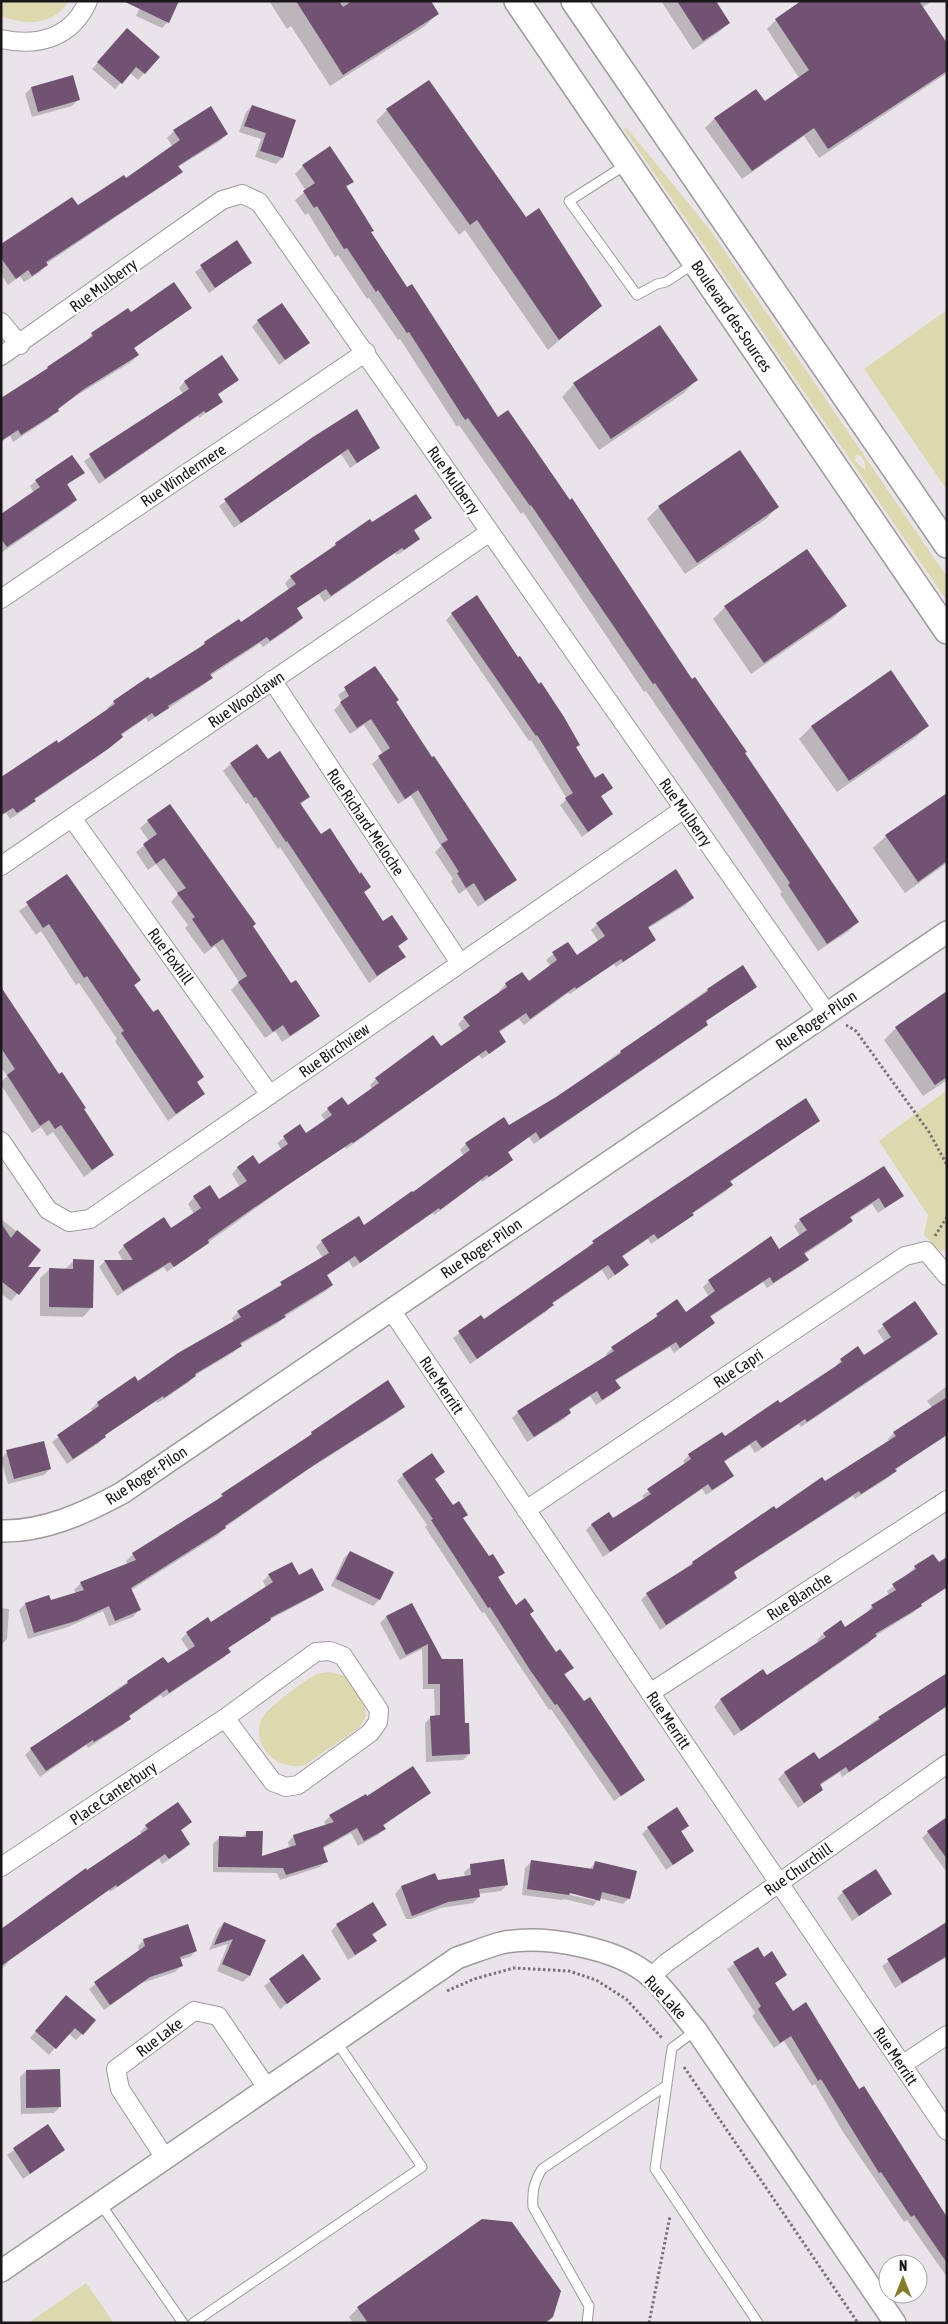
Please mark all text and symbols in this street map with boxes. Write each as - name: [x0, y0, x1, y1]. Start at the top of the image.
- street label: Rue Mulberry: [66, 254, 141, 316]
- street label: Boulevard des Sources: [688, 257, 776, 375]
- street label: Rue Windermere: [137, 440, 229, 510]
- street label: Rue Mulberry: [423, 443, 484, 518]
- street label: Rue Woodlawn: [205, 667, 287, 731]
- street label: Rue Richard-Meloche: [324, 765, 408, 879]
- street label: Rue Mulberry: [655, 775, 716, 850]
- street label: Rue Foxhill: [145, 924, 198, 988]
- street label: Rue Roger-Pilon: [772, 986, 860, 1055]
- street label: Rue Birchview: [295, 1019, 373, 1081]
- street label: Rue Roger-Pilon: [437, 1214, 525, 1283]
- street label: Rue Capri: [710, 1345, 767, 1392]
- street label: Rue Merritt: [416, 1353, 468, 1418]
- street label: Rue Roger-Pilon: [102, 1442, 191, 1509]
- street label: Rue Blanche: [763, 1569, 835, 1623]
- street label: Rue Merritt: [643, 1688, 695, 1753]
- street label: Place Canterbury: [66, 1757, 161, 1829]
- street label: Rue Churchill: [761, 1839, 836, 1899]
- street label: Rue Lake: [641, 1972, 691, 2022]
- street label: Rue Lake: [132, 2014, 186, 2060]
- street label: Rue Merritt: [870, 2024, 922, 2089]
- north arrow: [878, 2254, 928, 2304]
- text: N: [899, 2258, 907, 2274]

